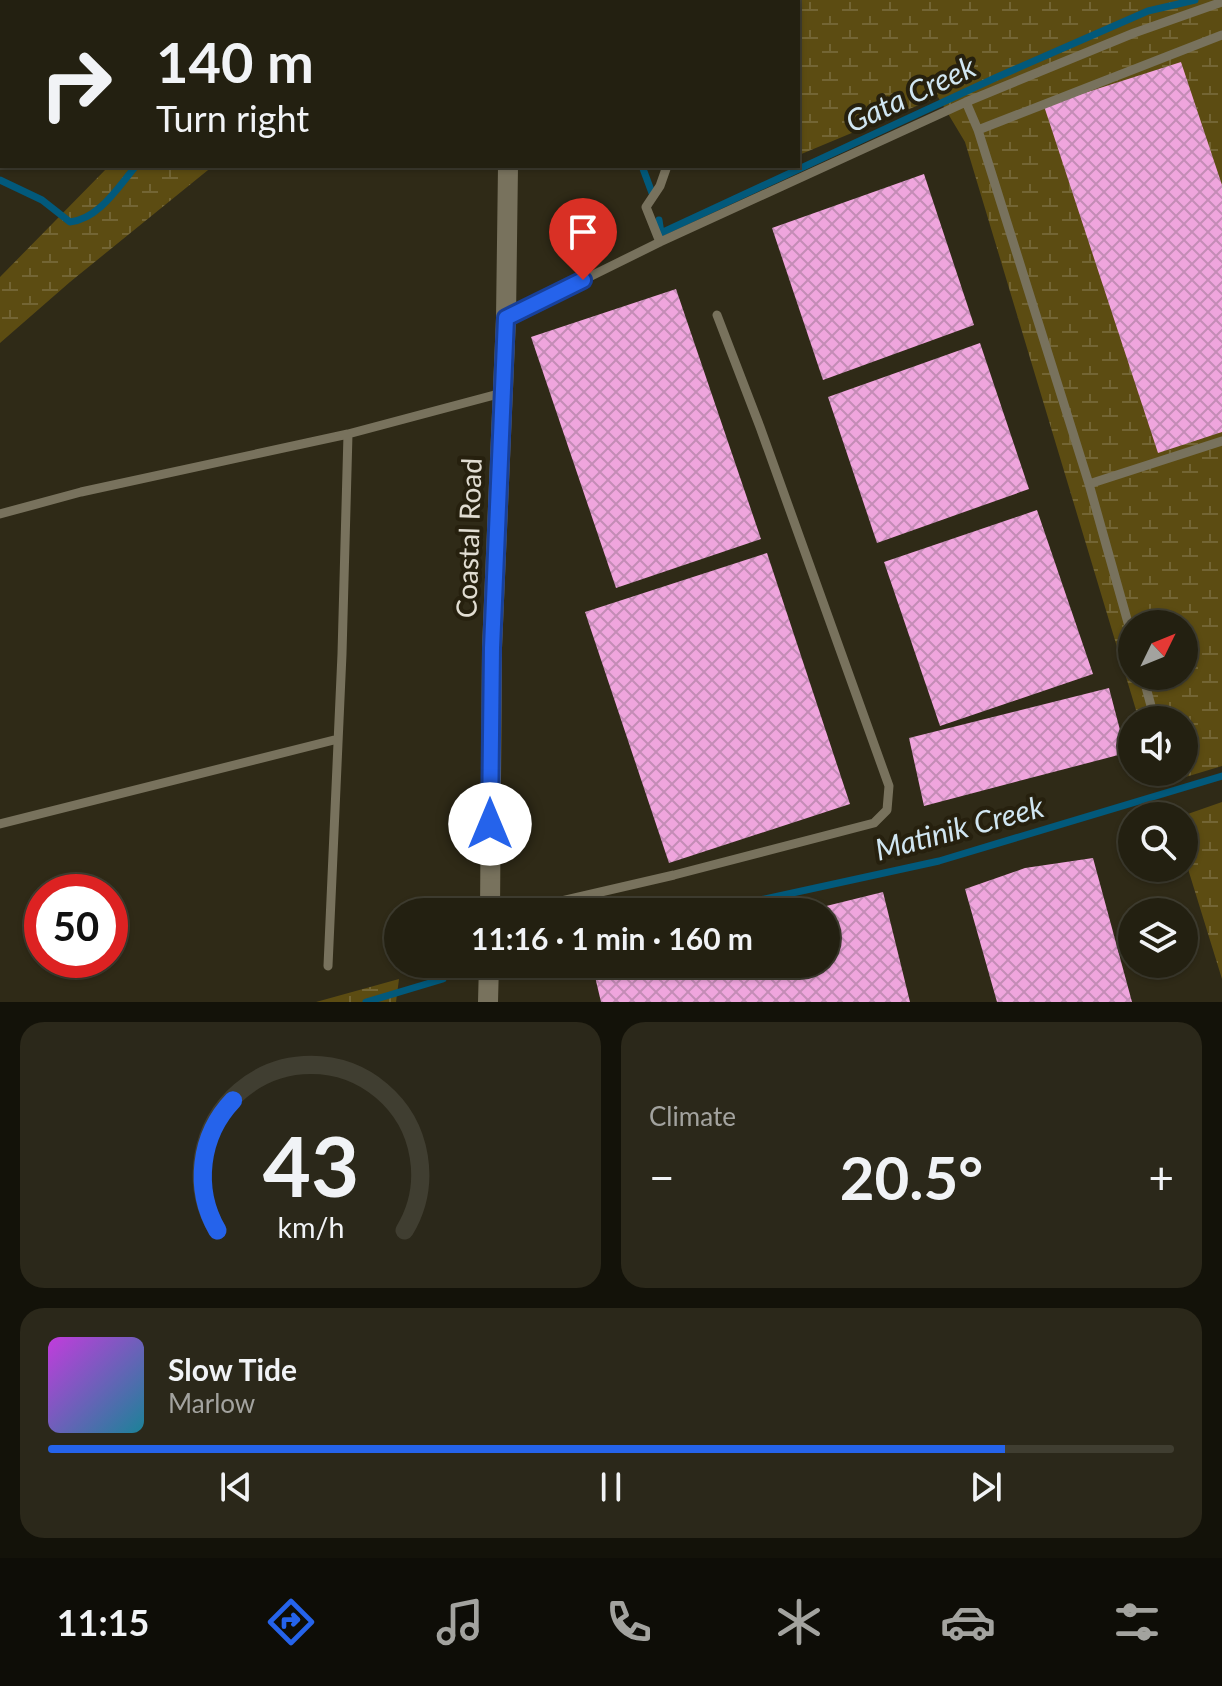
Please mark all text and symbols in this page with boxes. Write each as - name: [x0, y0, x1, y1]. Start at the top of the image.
- text: 140 m: [156, 28, 314, 95]
- icon: right: [24, 32, 128, 136]
- water label: Gata Creek: [839, 47, 981, 139]
- text: Turn right: [156, 96, 309, 140]
- pin: [549, 198, 617, 280]
- icon: arrive: [561, 210, 605, 254]
- street label: Coastal Road: [448, 457, 488, 619]
- north arrow: [1118, 610, 1198, 690]
- map controls: [1118, 610, 1198, 978]
- button: sound: [1118, 706, 1198, 786]
- position arrow: [448, 782, 532, 866]
- water label: Matinik Creek: [871, 787, 1048, 867]
- button: search: [1118, 802, 1198, 882]
- speed limit sign: 50: [24, 874, 128, 978]
- button: layers: [1118, 898, 1198, 978]
- text: 11:16 · 1 min · 160 m: [471, 920, 753, 956]
- text: Climate: [649, 1100, 736, 1132]
- text: 43: [262, 1115, 359, 1215]
- text: 20.5°: [840, 1141, 983, 1213]
- text: −: [649, 1151, 675, 1203]
- text: +: [1148, 1151, 1174, 1203]
- text: km/h: [277, 1210, 344, 1244]
- text: Slow Tide: [168, 1351, 297, 1387]
- text: Marlow: [168, 1387, 255, 1419]
- icon: previous: [214, 1465, 258, 1509]
- icon: pause: [589, 1465, 633, 1509]
- icon: next: [964, 1465, 1008, 1509]
- icon: directions: [263, 1594, 319, 1650]
- icon: music: [432, 1594, 488, 1650]
- icon: phone: [601, 1594, 657, 1650]
- icon: climate: [771, 1594, 827, 1650]
- icon: car: [940, 1594, 996, 1650]
- icon: filters: [1109, 1594, 1165, 1650]
- text: 11:15: [57, 1600, 149, 1644]

